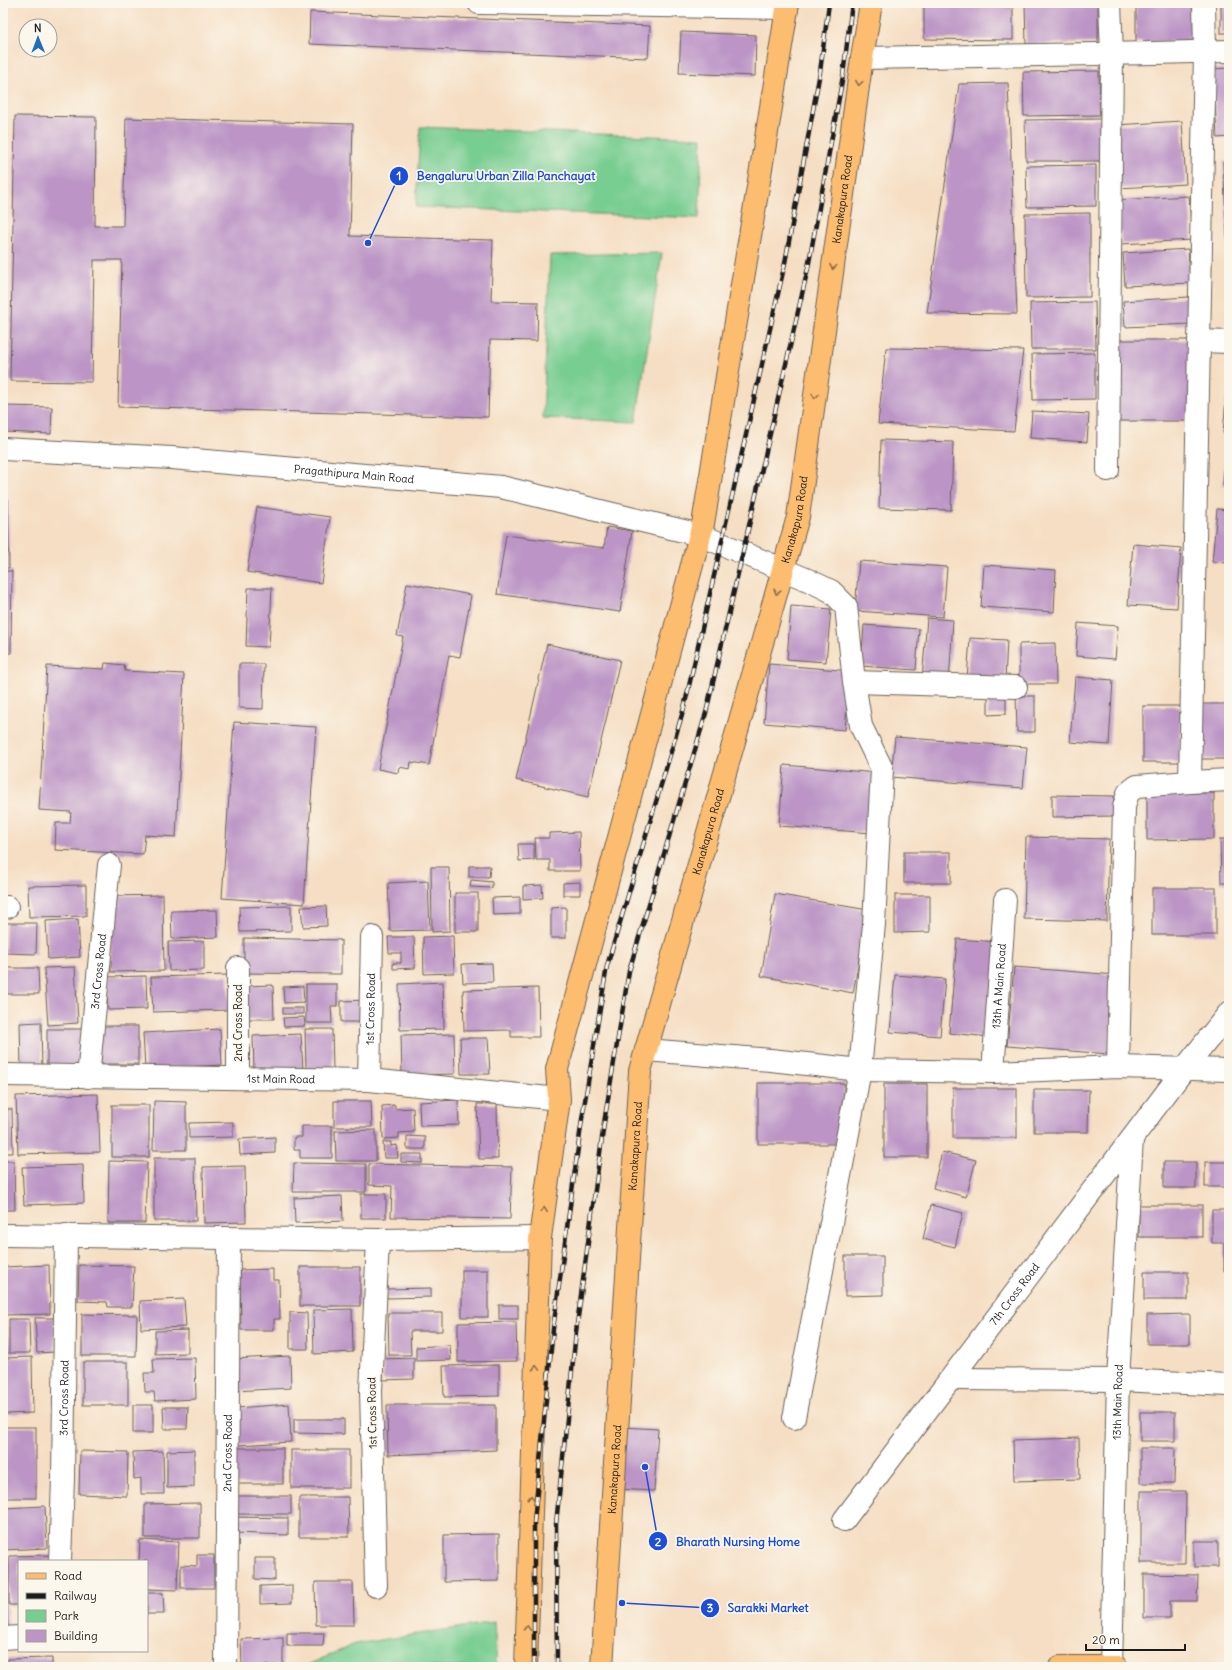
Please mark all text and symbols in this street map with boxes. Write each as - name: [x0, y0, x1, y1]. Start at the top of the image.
- north arrow: [18, 18, 58, 58]
- text: N: [34, 21, 42, 35]
- one-way arrow: [855, 80, 864, 86]
- street label: Kanakapura Road: [829, 154, 855, 245]
- callout: Bengaluru Urban Zilla Panchayat: [389, 164, 603, 188]
- text: 1: [397, 168, 401, 183]
- text: Bengaluru Urban Zilla Panchayat: [417, 168, 596, 184]
- one-way arrow: [829, 264, 838, 270]
- one-way arrow: [811, 393, 820, 399]
- street label: Pragathipura Main Road: [293, 462, 415, 486]
- street label: Kanakapura Road: [778, 475, 811, 565]
- one-way arrow: [773, 588, 782, 595]
- street label: Kanakapura Road: [689, 786, 727, 877]
- street label: 3rd Cross Road: [88, 932, 109, 1010]
- street label: 13th A Main Road: [989, 943, 1009, 1029]
- street label: 1st Cross Road: [363, 972, 378, 1045]
- street label: 2nd Cross Road: [231, 984, 245, 1062]
- street label: 1st Main Road: [247, 1071, 316, 1086]
- street label: Kanakapura Road: [625, 1101, 645, 1191]
- one-way arrow: [539, 1207, 548, 1214]
- street label: 7th Cross Road: [986, 1260, 1043, 1328]
- street label: 3rd Cross Road: [57, 1359, 71, 1436]
- street label: 13th Main Road: [1110, 1363, 1126, 1440]
- one-way arrow: [531, 1365, 540, 1371]
- street label: 1st Cross Road: [364, 1376, 380, 1449]
- street label: 2nd Cross Road: [220, 1414, 235, 1492]
- street label: Kanakapura Road: [605, 1424, 624, 1514]
- one-way arrow: [527, 1495, 536, 1501]
- callout: Bharath Nursing Home: [648, 1529, 808, 1553]
- text: 2: [655, 1534, 662, 1549]
- text: Bharath Nursing Home: [676, 1534, 801, 1550]
- legend: [18, 1560, 148, 1652]
- text: Road: [54, 1568, 82, 1583]
- text: Railway: [54, 1588, 97, 1603]
- callout: Sarakki Market: [700, 1596, 817, 1620]
- text: 3: [707, 1600, 714, 1615]
- text: Sarakki Market: [728, 1600, 809, 1615]
- text: Park: [54, 1608, 79, 1623]
- one-way arrow: [523, 1625, 531, 1631]
- scale bar: [1086, 1626, 1185, 1652]
- text: Building: [54, 1628, 98, 1643]
- text: 20 m: [1092, 1632, 1120, 1647]

